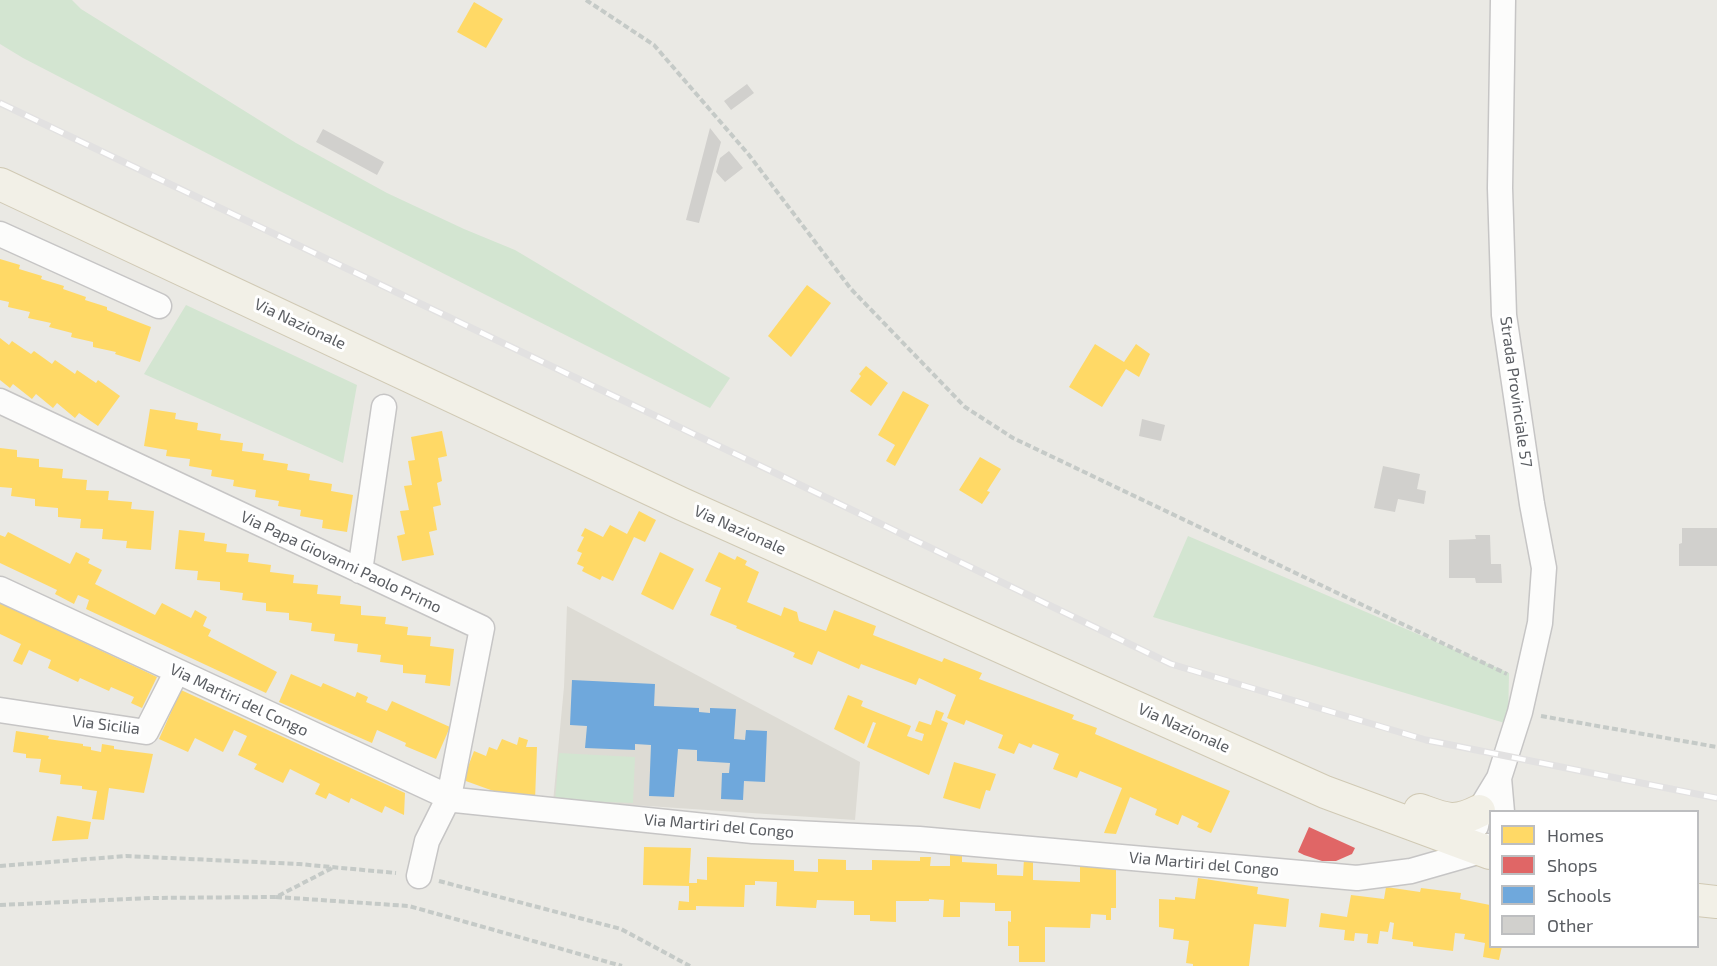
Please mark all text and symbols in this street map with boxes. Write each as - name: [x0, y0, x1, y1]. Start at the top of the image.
- street label: Via Nazionale: [251, 294, 349, 354]
- street label: Strada Provinciale 57: [1496, 315, 1536, 469]
- street label: Via Nazionale: [691, 501, 789, 559]
- street label: Via Papa Giovanni Paolo Primo: [237, 507, 445, 617]
- street label: Via Martiri del Congo: [167, 659, 311, 741]
- street label: Via Nazionale: [1135, 699, 1233, 757]
- street label: Via Sicilia: [71, 711, 141, 739]
- street label: Via Martiri del Congo: [643, 810, 795, 842]
- legend: [1489, 810, 1699, 948]
- text: Homes: [1547, 824, 1604, 846]
- street label: Via Martiri del Congo: [1128, 848, 1280, 880]
- text: Shops: [1547, 854, 1597, 876]
- text: Schools: [1547, 884, 1611, 906]
- text: Other: [1547, 914, 1593, 936]

